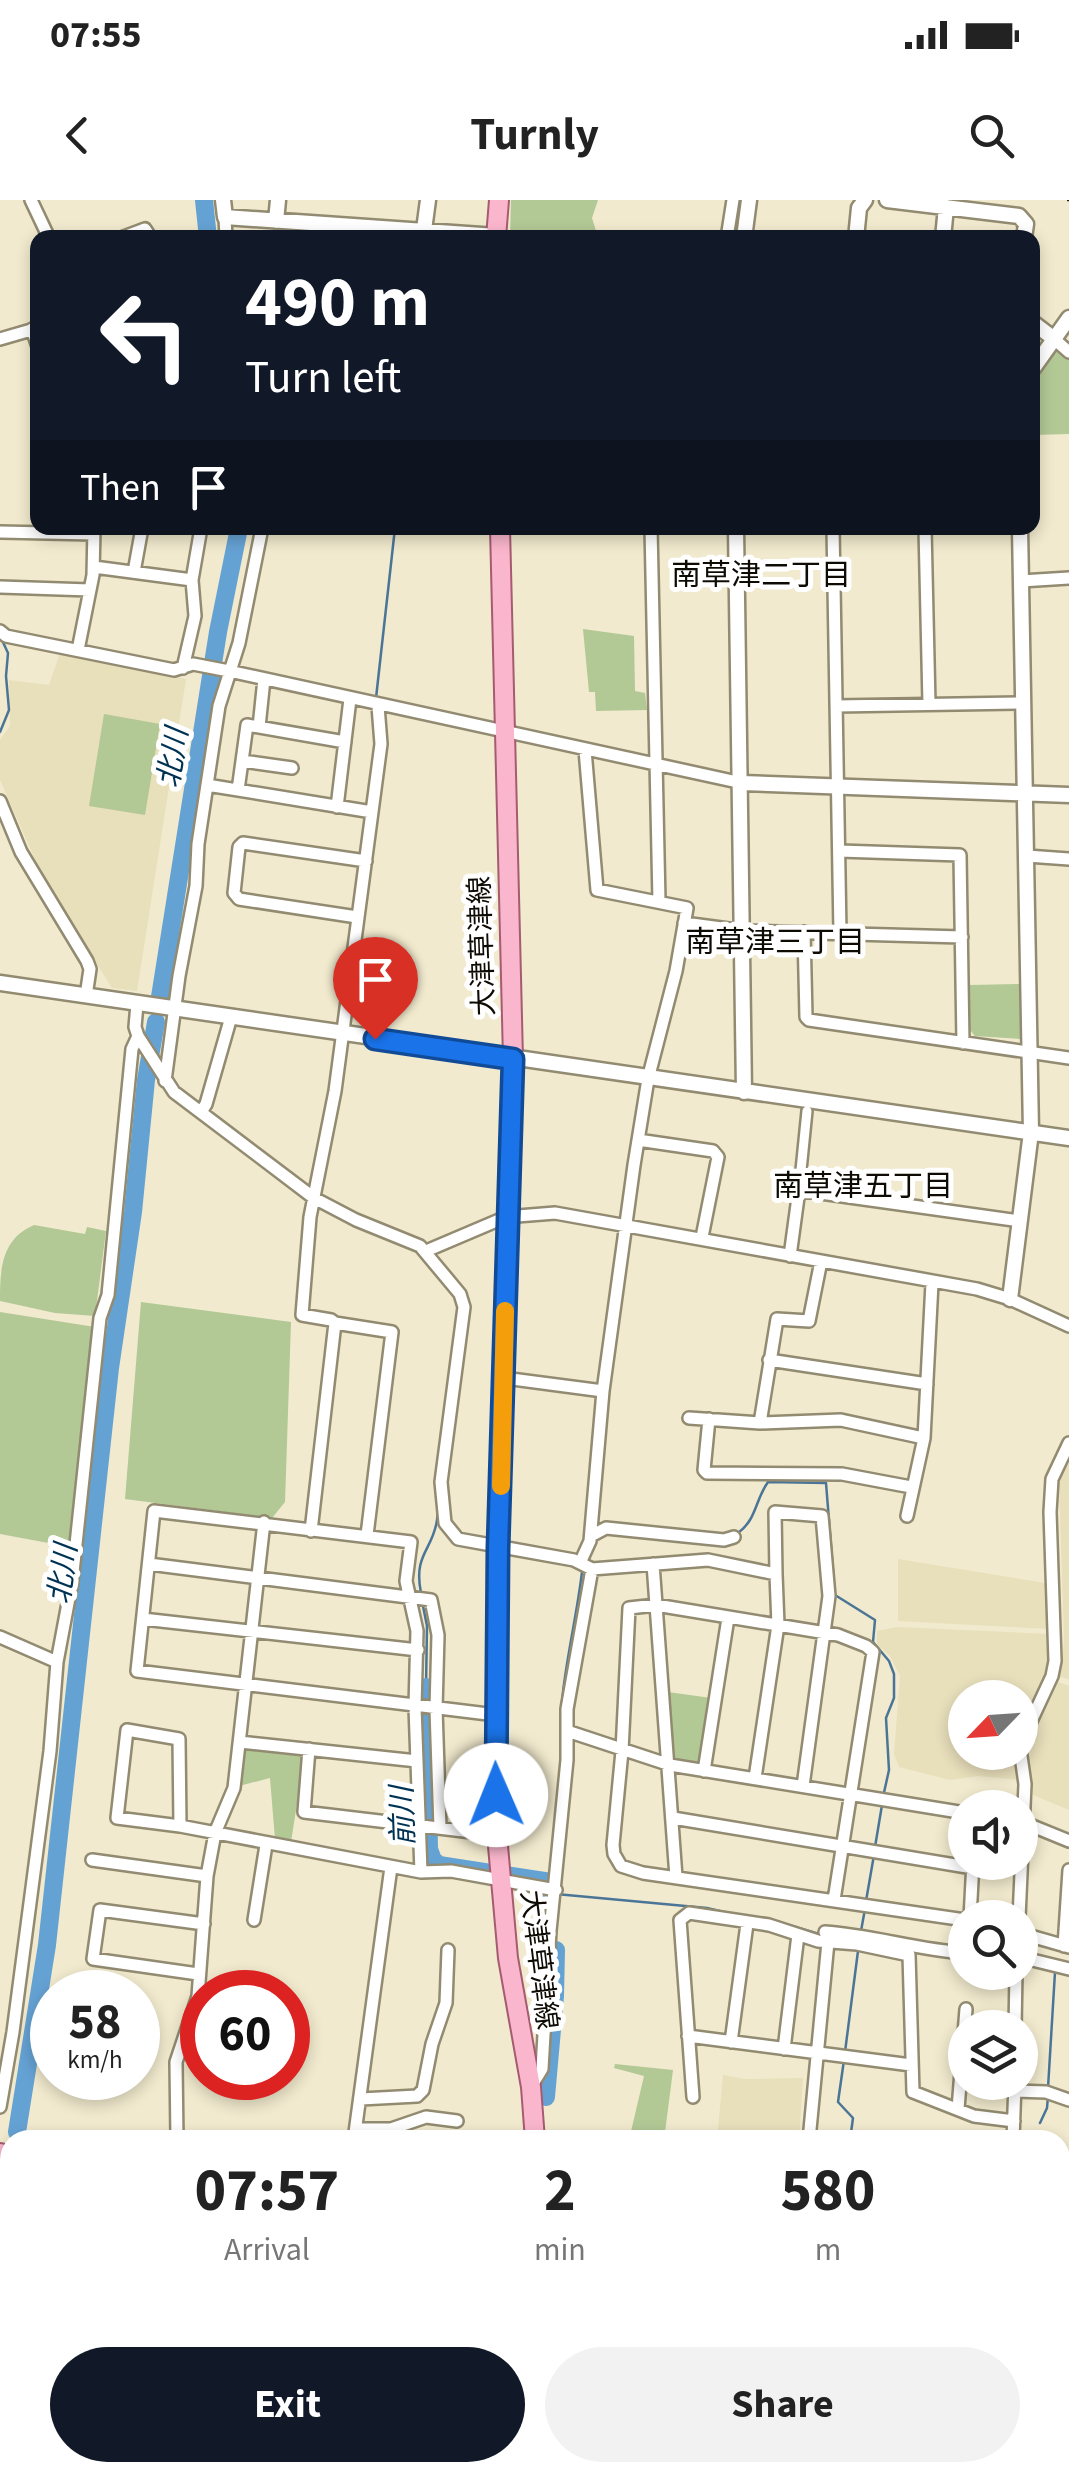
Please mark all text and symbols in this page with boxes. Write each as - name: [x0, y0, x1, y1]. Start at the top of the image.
- text: 07:55: [50, 8, 142, 62]
- text: Turnly: [470, 103, 599, 167]
- icon: back: [50, 108, 105, 163]
- icon: search: [964, 108, 1019, 163]
- text: 490 m: [245, 253, 430, 353]
- icon: left: [80, 270, 210, 400]
- text: Turn left: [245, 346, 401, 410]
- icon: arrive: [181, 460, 236, 515]
- text: Then: [80, 461, 161, 515]
- district label: 南草津二丁目: [671, 554, 851, 597]
- water label: 北川: [147, 722, 199, 791]
- street label: 大津草津線: [460, 875, 504, 1017]
- district label: 南草津三丁目: [685, 921, 865, 964]
- pin: [333, 937, 418, 1040]
- icon: arrive: [348, 952, 403, 1007]
- district label: 南草津五丁目: [773, 1165, 953, 1208]
- water label: 北川: [38, 1539, 88, 1606]
- north arrow: [948, 1680, 1038, 1770]
- map controls: [948, 1680, 1038, 2100]
- position arrow: [444, 1743, 548, 1847]
- water label: 前川: [380, 1782, 426, 1847]
- button: sound: [948, 1790, 1038, 1880]
- street label: 大津草津線: [511, 1888, 567, 2032]
- button: search: [948, 1900, 1038, 1990]
- speed limit sign: 60: [180, 1970, 310, 2100]
- text: 58: [69, 1987, 121, 2058]
- button: layers: [948, 2010, 1038, 2100]
- text: km/h: [67, 2042, 123, 2078]
- text: 07:57: [195, 2149, 339, 2234]
- text: 2: [544, 2149, 576, 2234]
- text: 580: [780, 2149, 875, 2234]
- text: Arrival: [224, 2227, 310, 2273]
- text: min: [534, 2227, 586, 2273]
- text: m: [815, 2227, 841, 2273]
- button: Exit: [50, 2347, 525, 2462]
- button: Share: [545, 2347, 1020, 2462]

